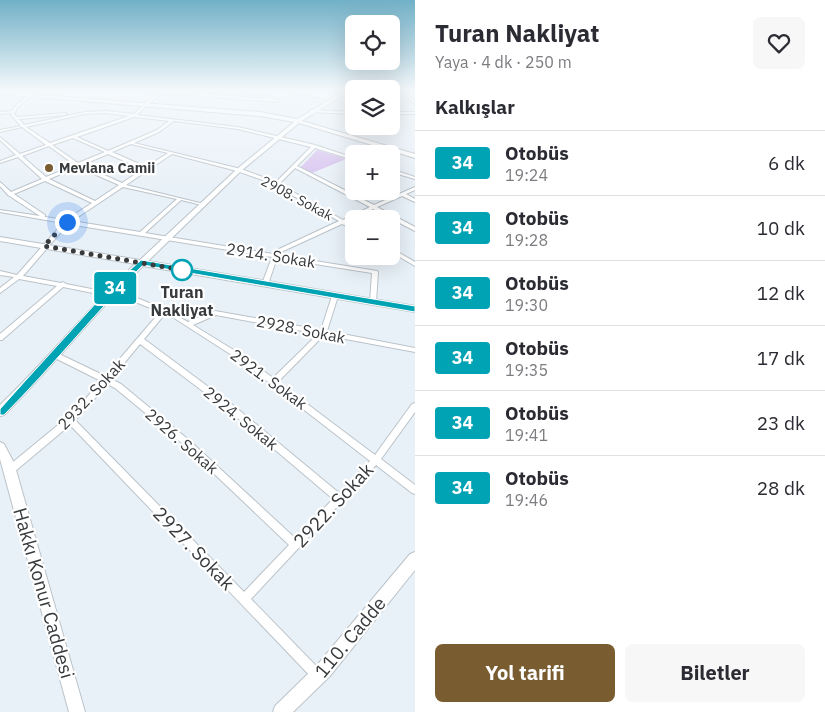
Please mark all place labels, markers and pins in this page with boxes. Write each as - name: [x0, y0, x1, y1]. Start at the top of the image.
- place label: Mevlana Camii: [59, 159, 155, 177]
- marker: Mevlana Camii: [43, 162, 55, 174]
- marker: Turan Nakliyat: [171, 259, 193, 281]
- place label: Turan Nakliyat: [151, 282, 213, 320]

